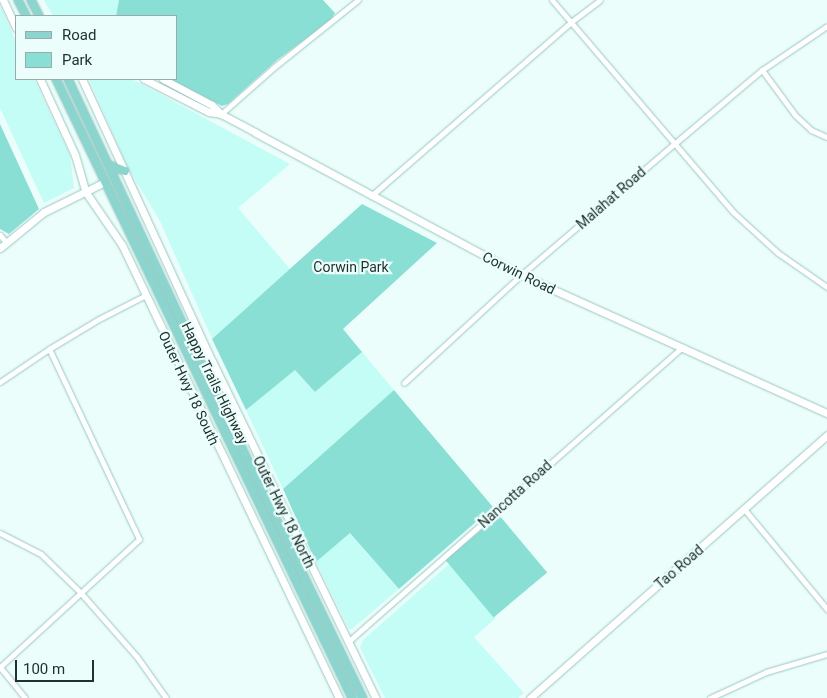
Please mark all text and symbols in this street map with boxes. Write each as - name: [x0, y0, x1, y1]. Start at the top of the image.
- legend: [15, 15, 178, 80]
- text: Road: [62, 26, 96, 44]
- text: Park: [62, 51, 92, 69]
- street label: Malahat Road: [573, 163, 649, 233]
- street label: Corwin Road: [480, 248, 558, 298]
- park label: Corwin Park: [313, 259, 389, 275]
- street label: Happy Trails Highway: [178, 319, 252, 447]
- street label: Outer Hwy 18 South: [155, 328, 223, 448]
- street label: Outer Hwy 18 North: [250, 453, 318, 571]
- street label: Nancotta Road: [475, 457, 555, 531]
- street label: Tao Road: [651, 541, 707, 593]
- scale bar: [18, 650, 96, 682]
- text: 100 m: [23, 660, 65, 678]

